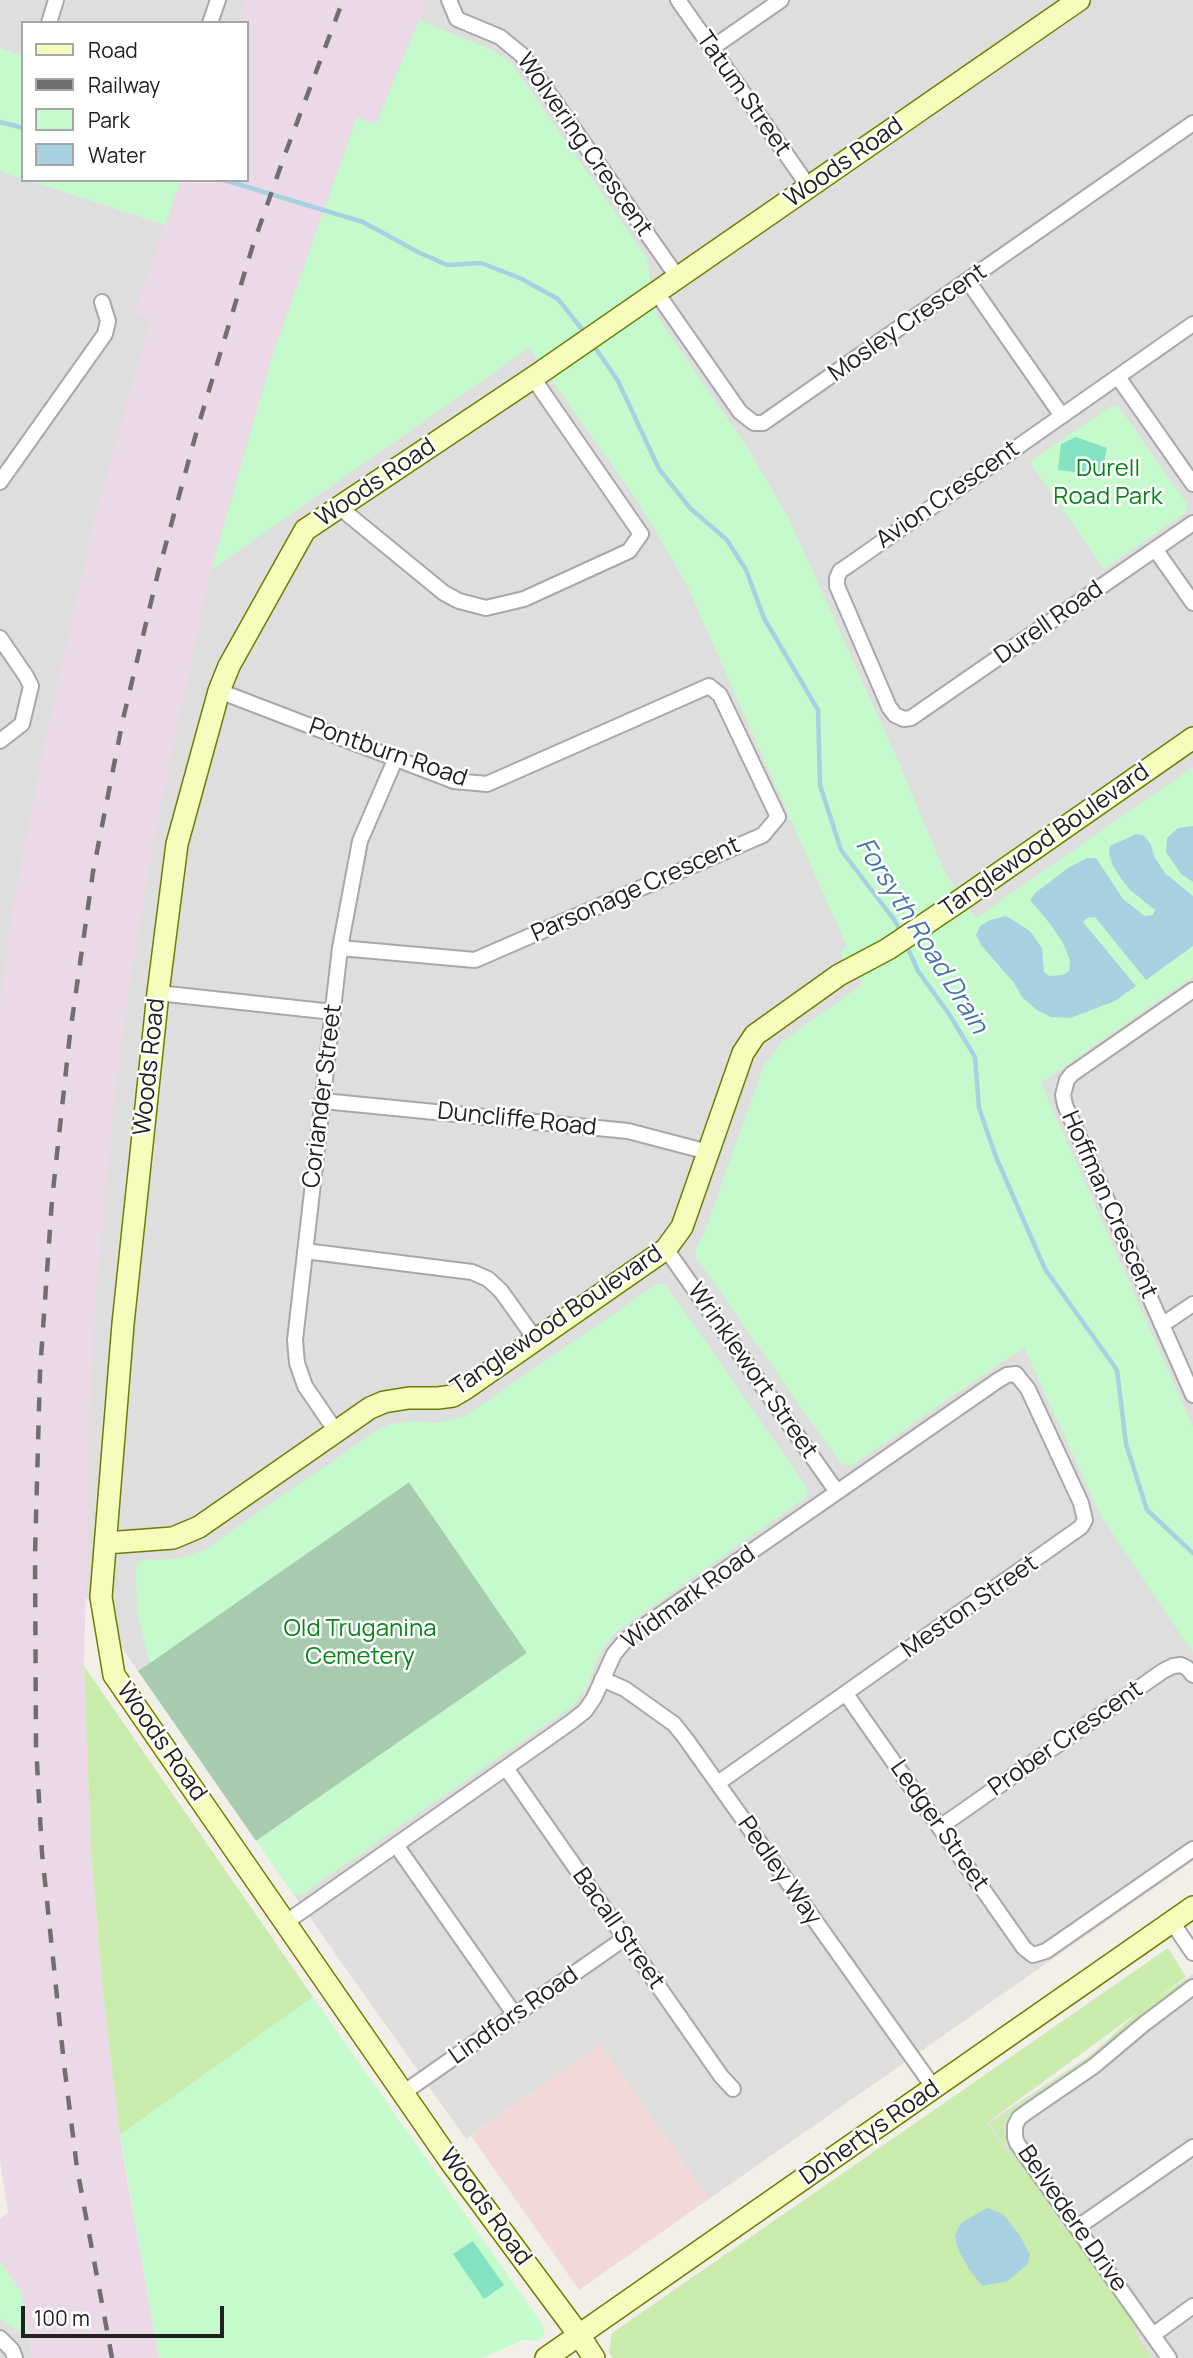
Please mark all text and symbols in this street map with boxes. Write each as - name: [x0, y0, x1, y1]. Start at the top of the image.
- legend: [21, 21, 248, 182]
- street label: Tatum Street: [689, 26, 797, 162]
- text: Road: [88, 36, 138, 64]
- street label: Wolvering Crescent: [510, 48, 658, 242]
- text: Railway: [88, 71, 160, 99]
- text: Park: [88, 106, 130, 134]
- street label: Woods Road: [779, 112, 909, 214]
- text: Water: [88, 141, 146, 169]
- street label: Mosley Crescent: [823, 258, 993, 388]
- street label: Woods Road: [311, 433, 441, 533]
- street label: Avion Crescent: [871, 435, 1025, 555]
- park label: Durell Road Park: [1053, 455, 1163, 511]
- street label: Durell Road: [989, 575, 1109, 671]
- street label: Pontburn Road: [305, 712, 471, 794]
- street label: Tanglewood Boulevard: [935, 758, 1155, 924]
- street label: Parsonage Crescent: [527, 831, 745, 949]
- water label: Forsyth Road Drain: [848, 832, 994, 1040]
- street label: Woods Road: [128, 997, 172, 1137]
- street label: Coriander Street: [297, 1002, 349, 1190]
- street label: Duncliffe Road: [436, 1097, 598, 1143]
- street label: Hoffman Crescent: [1055, 1107, 1163, 1303]
- street label: Tanglewood Boulevard: [446, 1240, 668, 1402]
- street label: Wrinklewort Street: [681, 1278, 823, 1464]
- street label: Widmark Road: [617, 1540, 761, 1656]
- street label: Meston Street: [896, 1549, 1044, 1665]
- park label: Old Truganina Cemetery: [284, 1615, 436, 1671]
- street label: Prober Crescent: [983, 1675, 1149, 1803]
- street label: Woods Road: [110, 1677, 212, 1807]
- street label: Ledger Street: [883, 1755, 995, 1897]
- street label: Pedley Way: [731, 1811, 827, 1931]
- street label: Bacall Street: [566, 1863, 670, 1995]
- street label: Lindfors Road: [444, 1961, 584, 2071]
- street label: Dohertys Road: [795, 2074, 945, 2192]
- street label: Belvedere Drive: [1011, 2140, 1133, 2298]
- street label: Woods Road: [433, 2143, 537, 2271]
- scale bar: [24, 2292, 228, 2336]
- text: 100 m: [34, 2304, 90, 2332]

